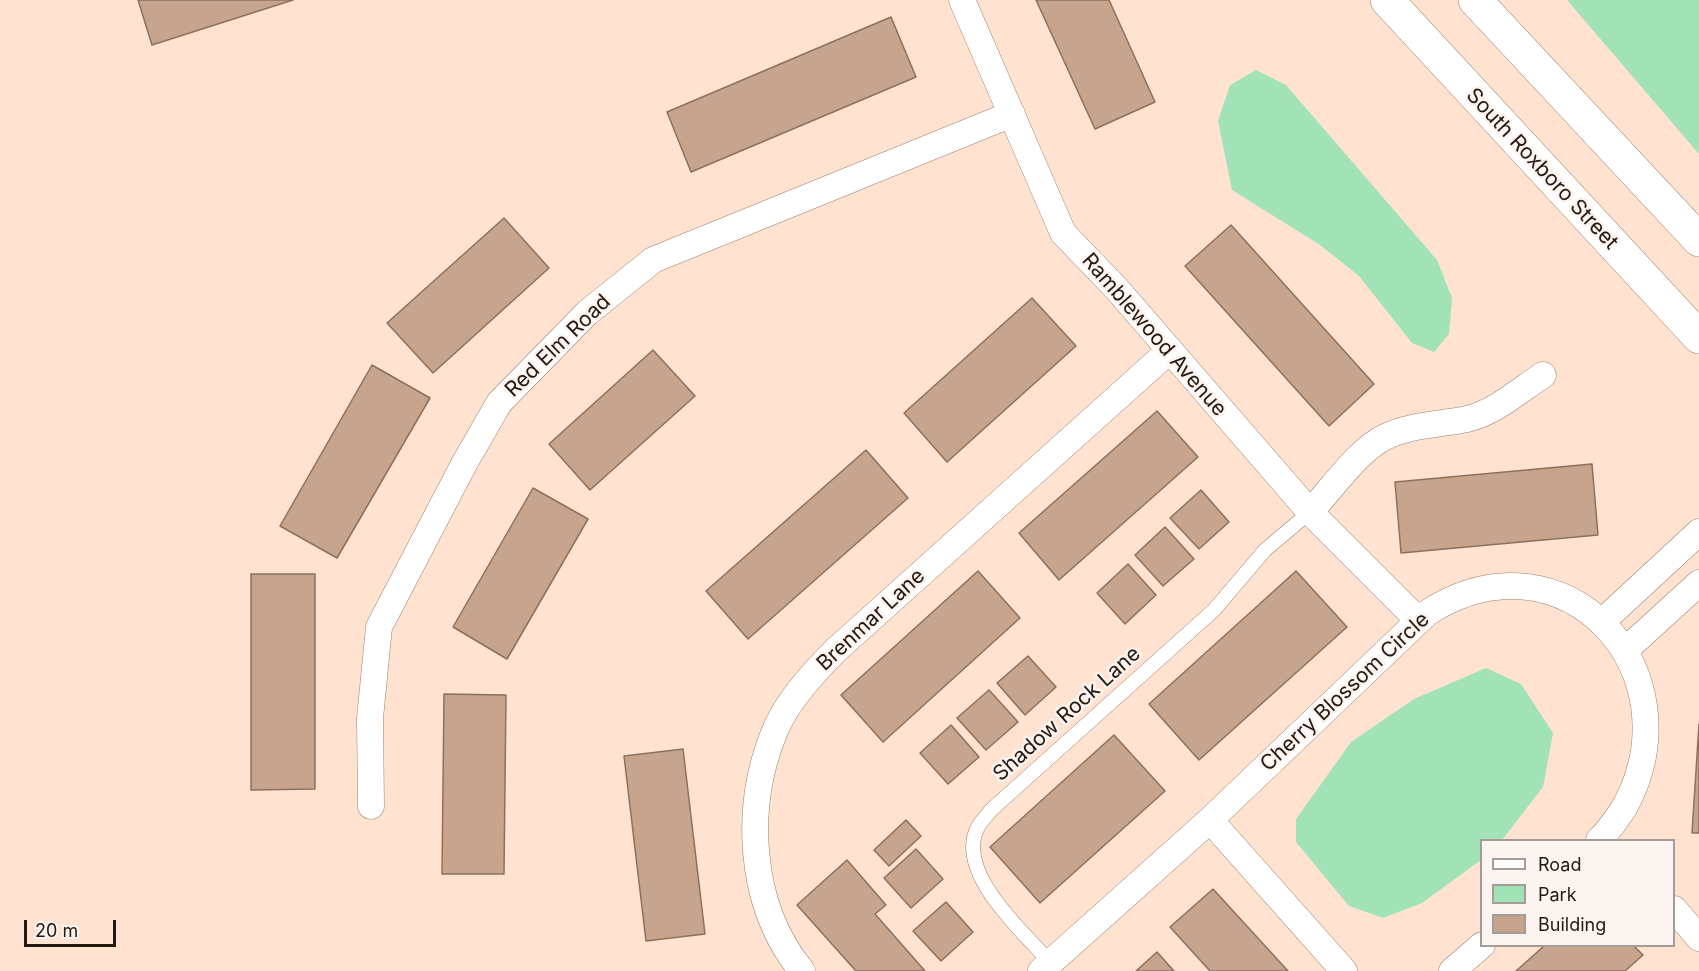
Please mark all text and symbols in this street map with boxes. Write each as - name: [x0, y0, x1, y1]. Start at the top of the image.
- street label: South Roxboro Street: [1461, 83, 1623, 255]
- street label: Ramblewood Avenue: [1076, 248, 1232, 422]
- street label: Red Elm Road: [500, 289, 616, 403]
- street label: Brenmar Lane: [812, 564, 930, 676]
- street label: Cherry Blossom Circle: [1255, 607, 1435, 777]
- street label: Shadow Rock Lane: [988, 641, 1146, 787]
- legend: [1480, 839, 1675, 947]
- text: Road: [1538, 854, 1581, 875]
- text: Park: [1538, 884, 1577, 905]
- scale bar: [27, 908, 118, 946]
- text: Building: [1538, 914, 1606, 935]
- text: 20 m: [35, 920, 78, 941]

